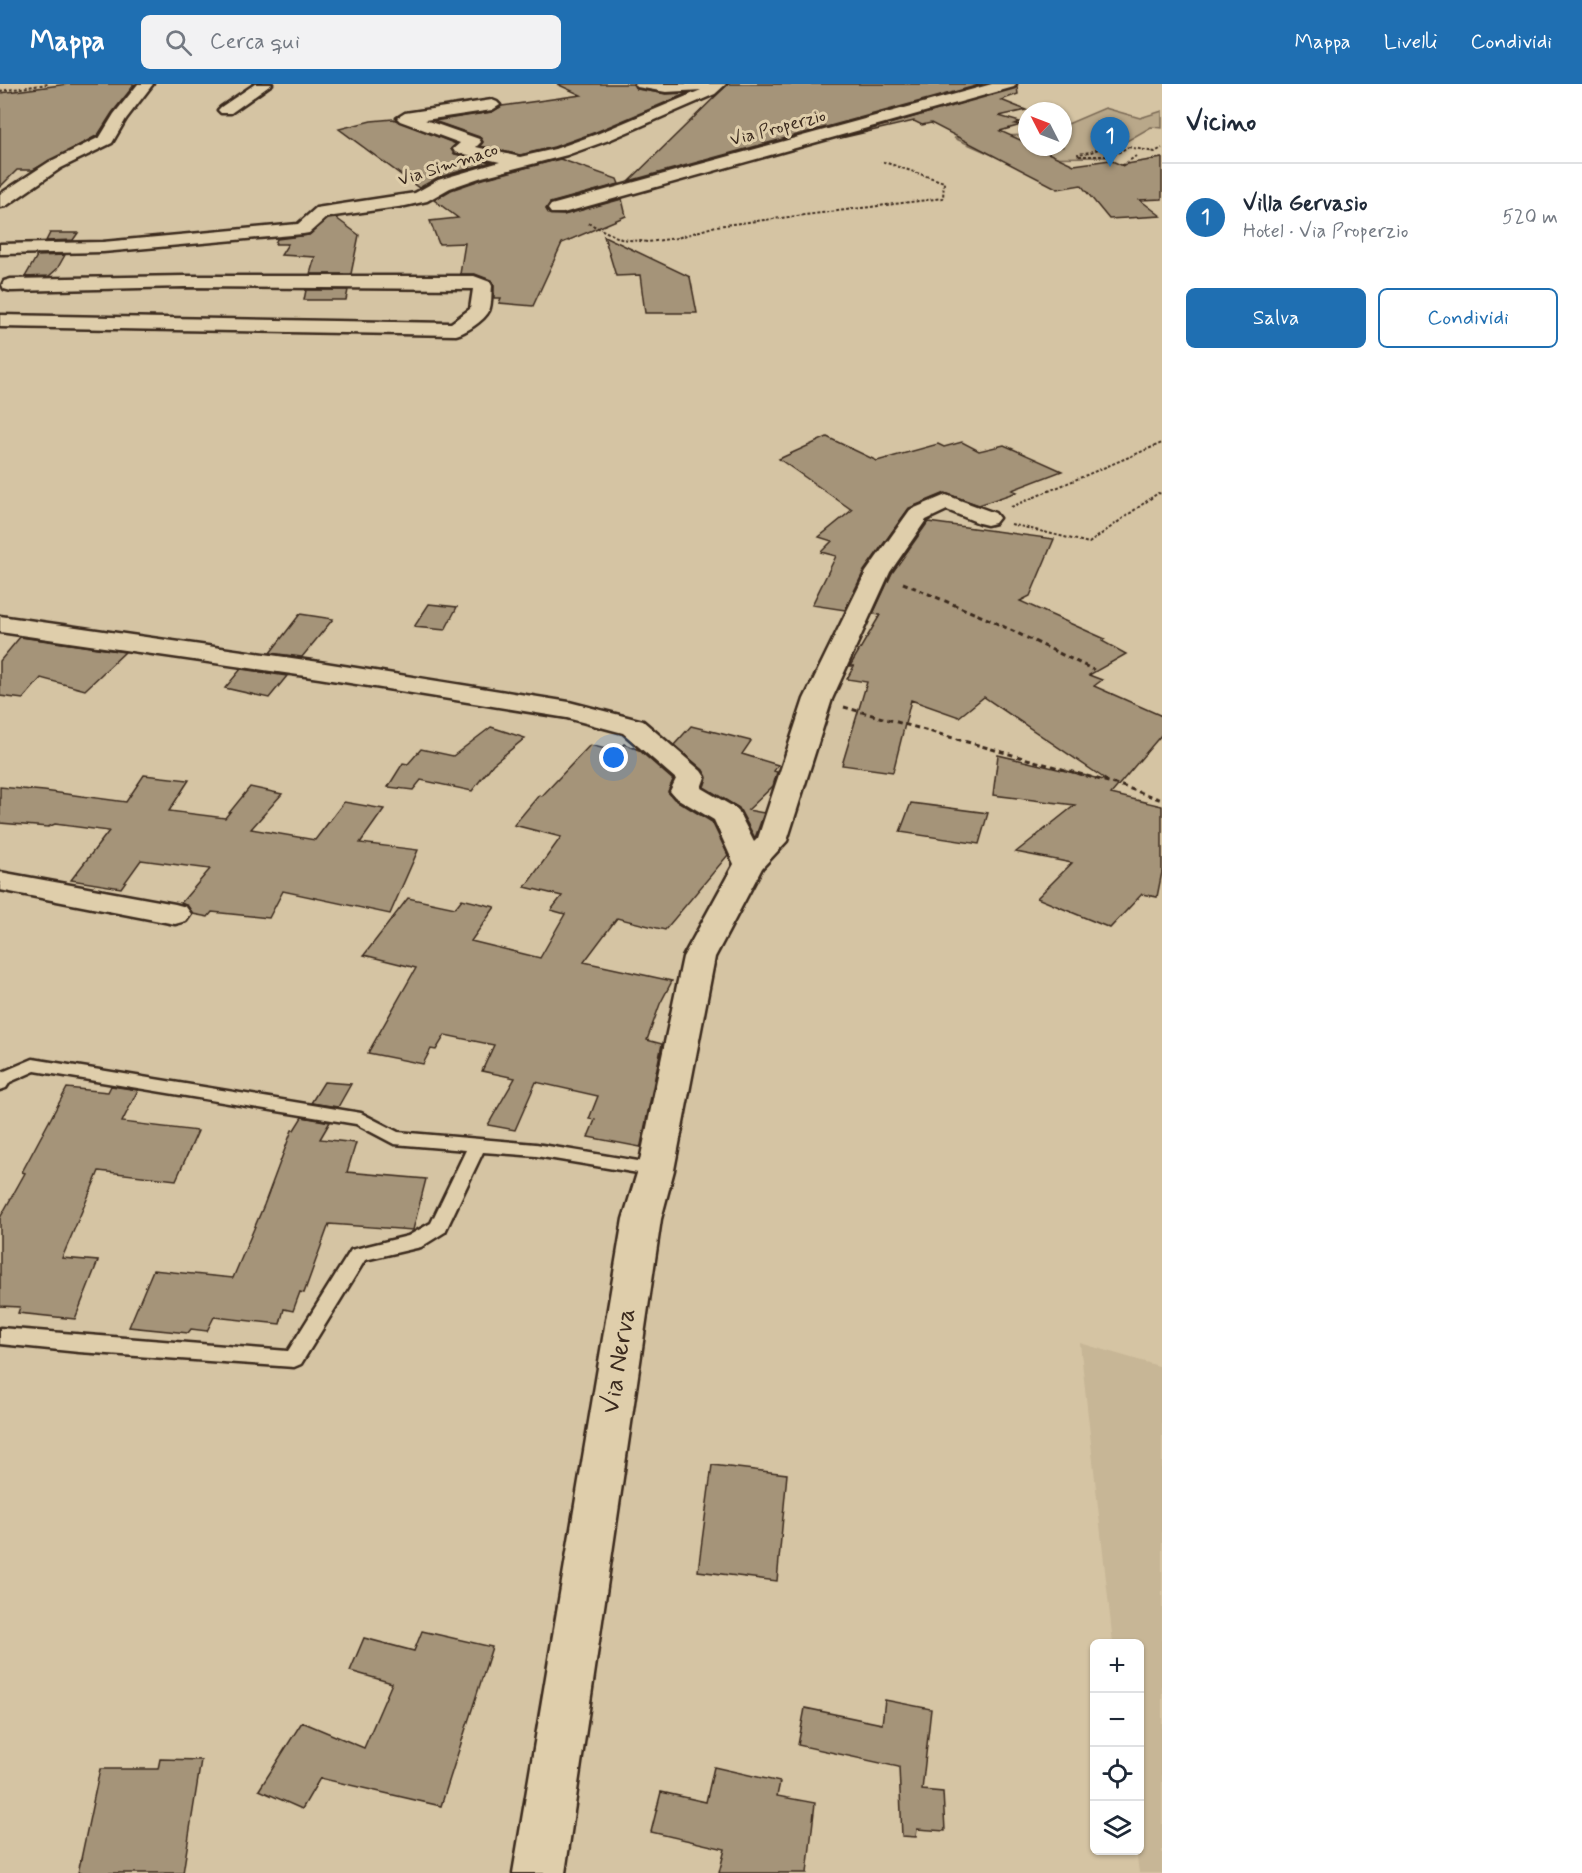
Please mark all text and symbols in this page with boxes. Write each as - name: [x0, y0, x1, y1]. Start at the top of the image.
- search box: [141, 15, 561, 69]
- text: Mappa: [30, 24, 105, 61]
- icon: search: [162, 26, 195, 59]
- text: Cerca qui: [210, 28, 300, 56]
- text: Mappa: [1295, 28, 1351, 56]
- text: Livelli: [1384, 28, 1438, 56]
- text: Condividi: [1471, 28, 1552, 56]
- north arrow: [1018, 102, 1072, 156]
- street label: Via Properzio: [727, 104, 829, 152]
- text: Vicino: [1186, 106, 1256, 140]
- pin: 1: [1090, 118, 1130, 167]
- street label: Via Simmaco: [395, 138, 501, 192]
- text: Villa Gervasio: [1243, 190, 1367, 218]
- text: 1: [1201, 204, 1210, 231]
- text: 520 m: [1502, 204, 1558, 231]
- text: Hotel · Via Properzio: [1243, 218, 1408, 245]
- button: Salva: [1186, 288, 1366, 348]
- button: Condividi: [1378, 288, 1558, 348]
- your location: [599, 743, 628, 772]
- street label: Via Nerva: [594, 1306, 644, 1416]
- map controls: [1090, 1639, 1144, 1855]
- button: +: [1090, 1639, 1144, 1693]
- button: −: [1090, 1693, 1144, 1747]
- button: locate: [1090, 1747, 1144, 1801]
- button: layers: [1090, 1801, 1144, 1855]

